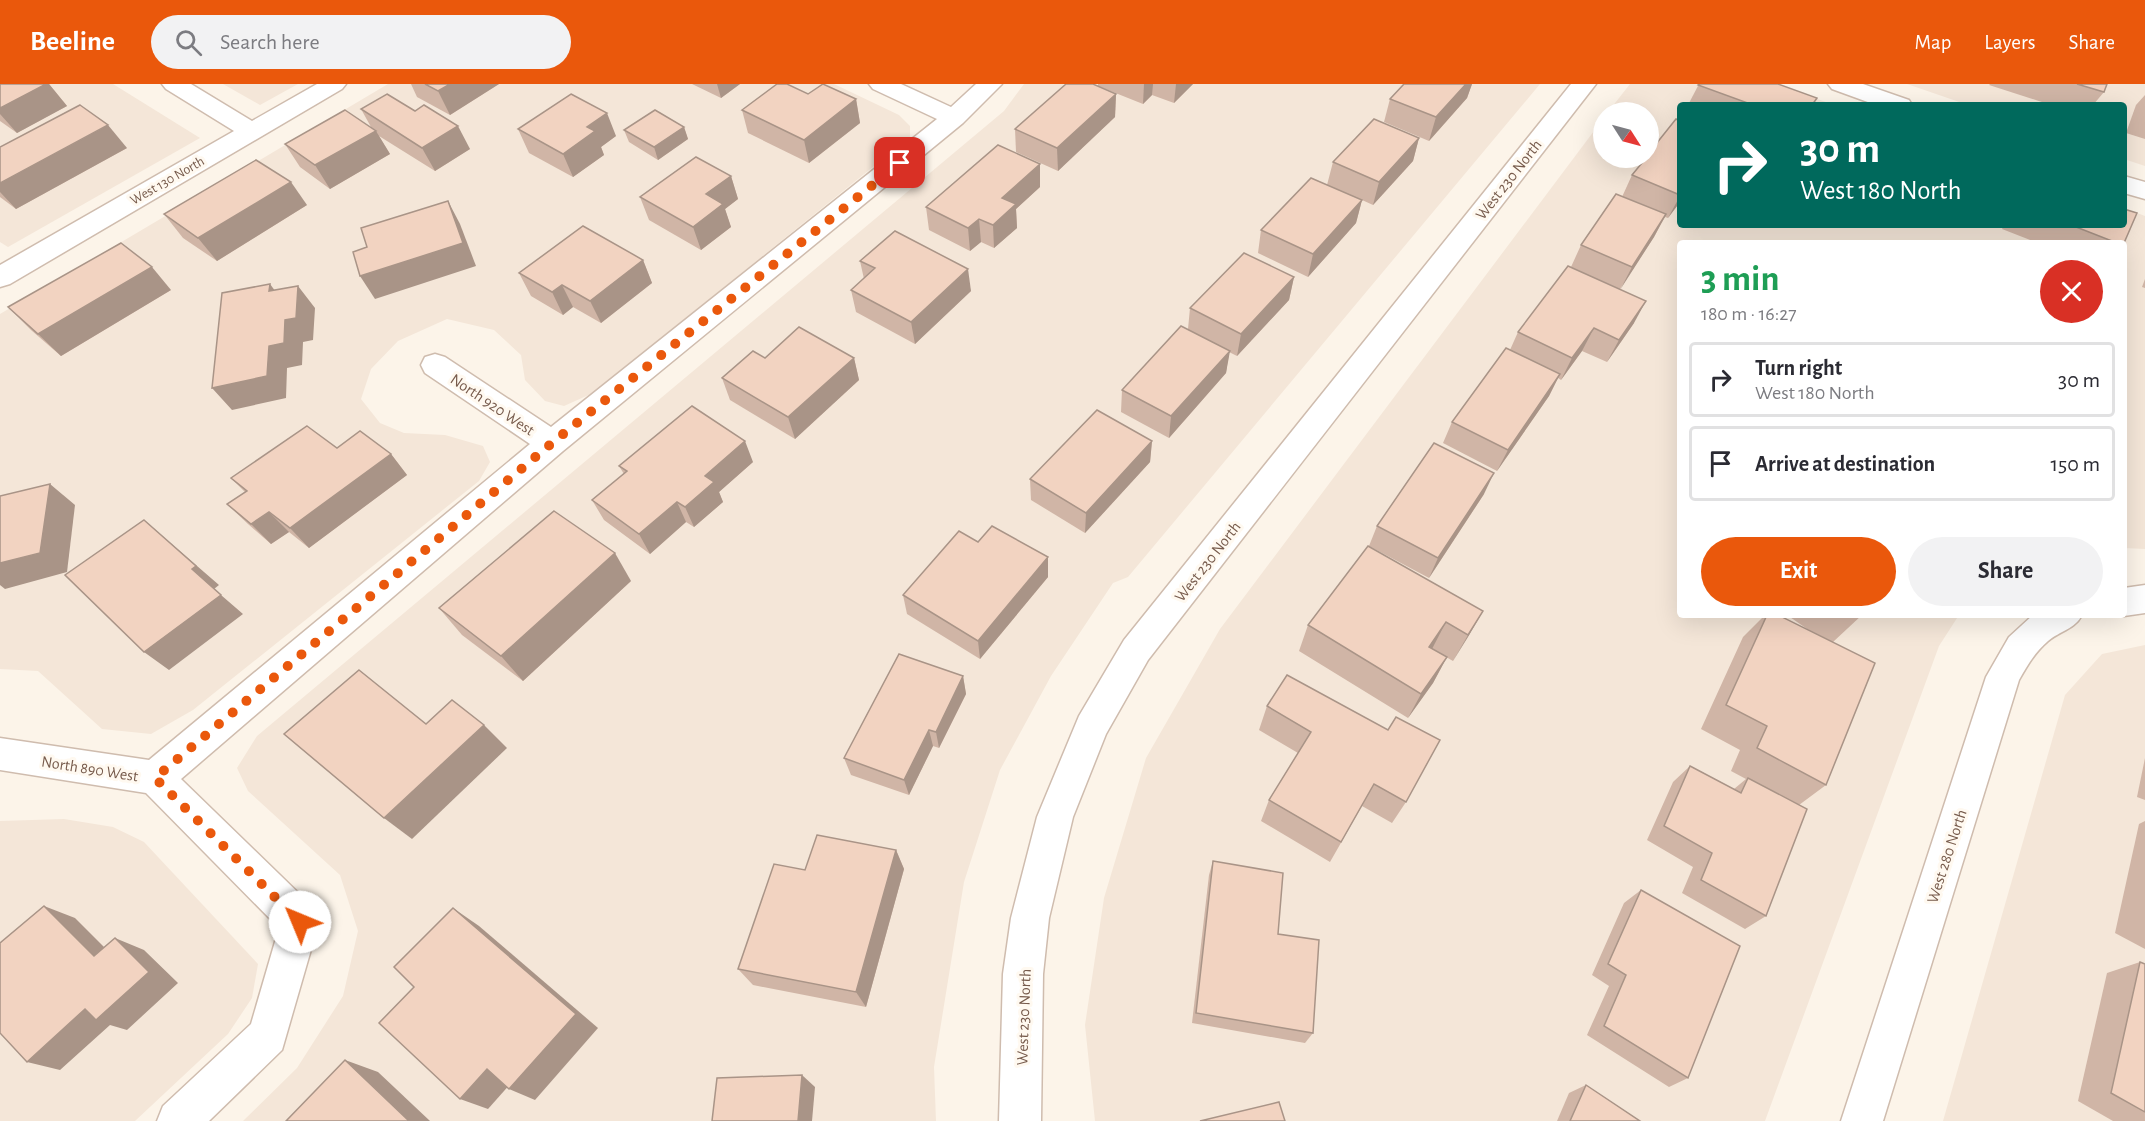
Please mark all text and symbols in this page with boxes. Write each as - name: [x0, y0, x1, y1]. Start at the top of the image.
- search box: [151, 15, 571, 69]
- icon: search: [172, 26, 205, 59]
- text: Beeline: [30, 28, 115, 56]
- text: Search here: [220, 31, 320, 53]
- text: Map: [1915, 32, 1951, 53]
- text: Layers: [1984, 32, 2035, 53]
- text: Share: [2068, 32, 2115, 53]
- north arrow: [1593, 102, 1659, 168]
- map controls: [1593, 102, 1659, 168]
- icon: right: [1701, 126, 1779, 204]
- text: 30 m: [1800, 128, 1880, 170]
- pin: [874, 137, 925, 188]
- street label: West 230 North: [1473, 137, 1545, 223]
- icon: arrive: [883, 146, 916, 179]
- street label: West 130 North: [128, 154, 207, 208]
- text: West 180 North: [1800, 177, 1962, 204]
- button: close: [2040, 260, 2103, 323]
- text: 3 min: [1701, 261, 1779, 297]
- text: 180 m · 16:27: [1701, 304, 1797, 324]
- text: Turn right: [1755, 357, 1842, 379]
- icon: right: [1704, 363, 1737, 396]
- text: 30 m: [2058, 369, 2100, 391]
- street label: North 920 West: [448, 371, 537, 439]
- text: West 180 North: [1755, 383, 1875, 403]
- icon: arrive: [1704, 447, 1737, 480]
- text: Arrive at destination: [1755, 453, 1935, 475]
- text: 150 m: [2050, 453, 2100, 475]
- street label: West 230 North: [1172, 519, 1244, 605]
- button: Exit: [1701, 537, 1896, 606]
- button: Share: [1908, 537, 2103, 606]
- street label: North 890 West: [40, 753, 139, 785]
- street label: West 280 North: [1924, 807, 1970, 905]
- position arrow: [268, 890, 332, 954]
- street label: West 230 North: [1014, 969, 1034, 1066]

